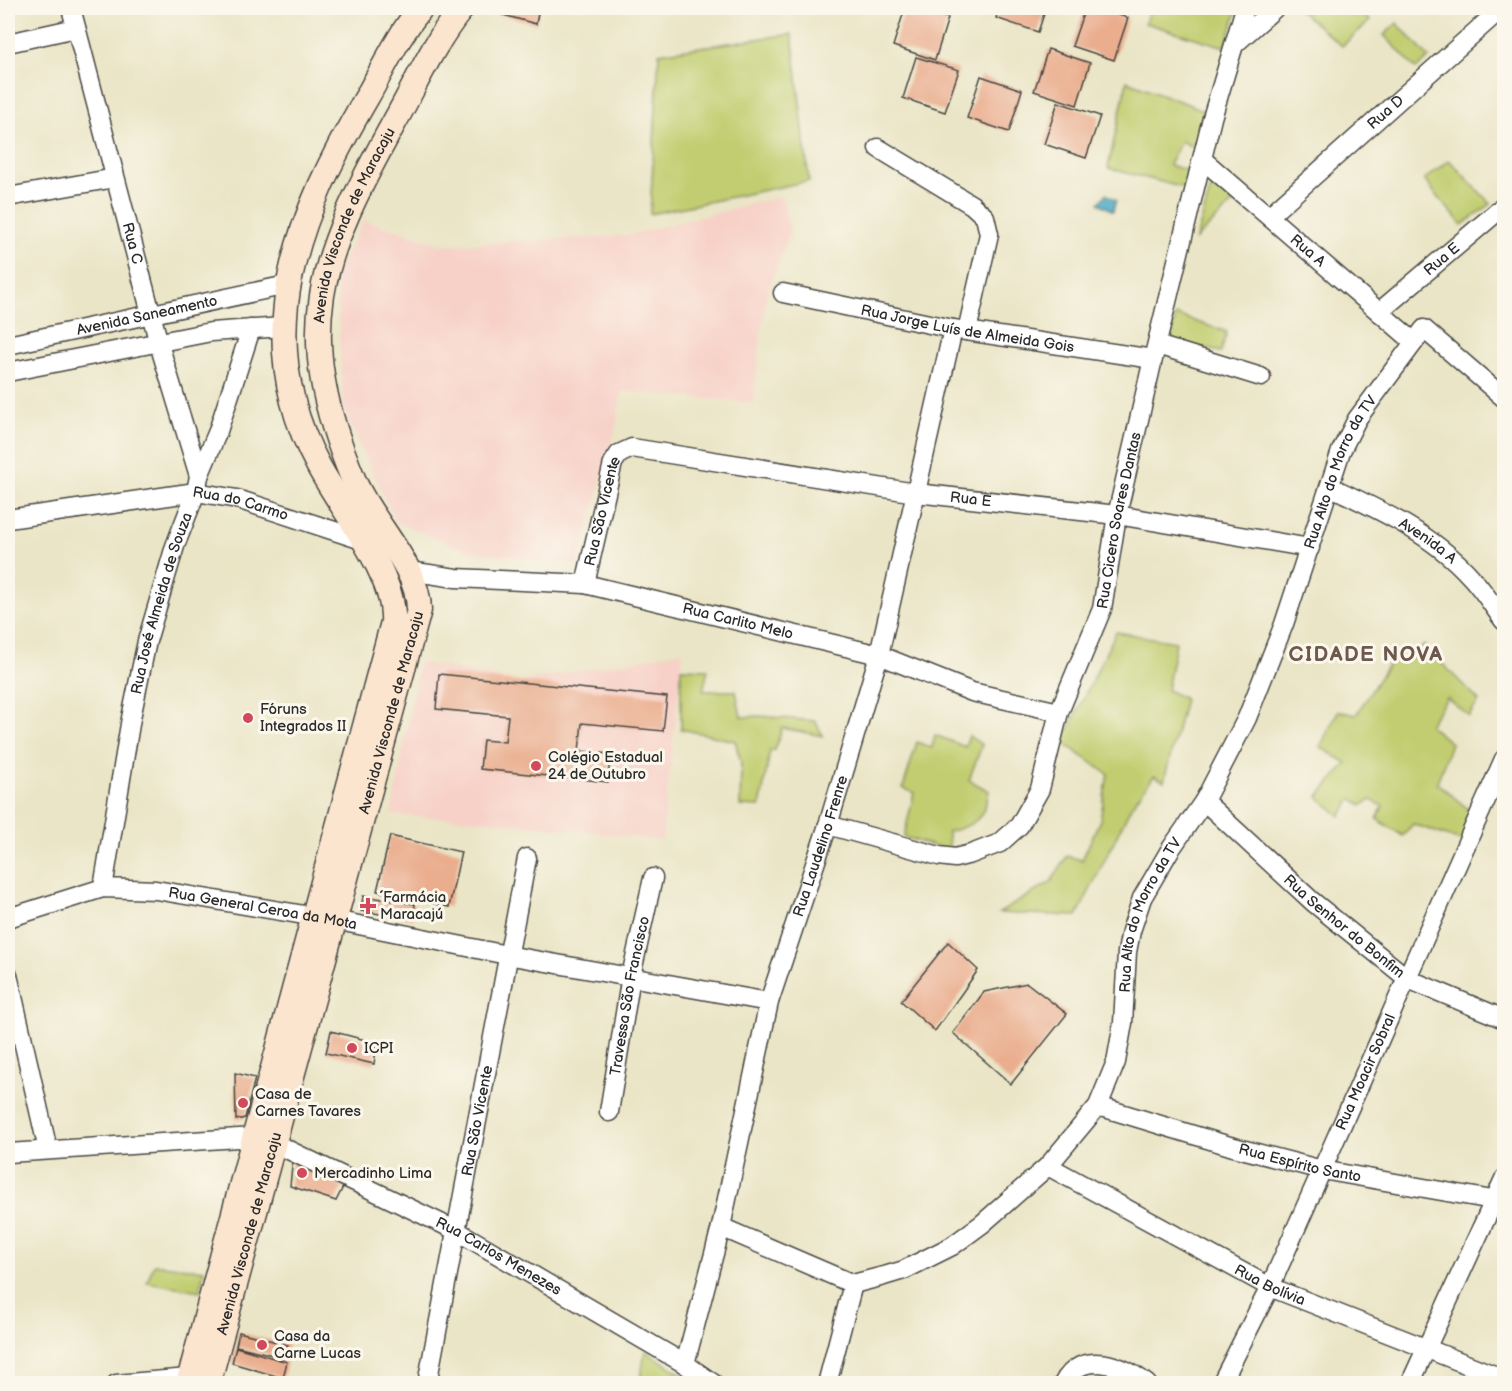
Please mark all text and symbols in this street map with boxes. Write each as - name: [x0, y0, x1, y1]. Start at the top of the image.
- street label: Rua D: [1364, 91, 1408, 134]
- street label: Avenida Visconde de Maracaju: [310, 124, 400, 324]
- street label: Rua C: [118, 220, 147, 266]
- street label: Rua A: [1286, 230, 1330, 272]
- street label: Rua E: [1420, 239, 1464, 280]
- street label: Avenida Saneamento: [75, 291, 219, 340]
- street label: Rua Jorge Luís de Almeida Gois: [859, 301, 1076, 357]
- street label: Rua Alto do Morro da TV: [1300, 391, 1382, 552]
- street label: Rua Cicero Soares Dantas: [1093, 430, 1146, 610]
- street label: Rua São Vicente: [580, 452, 625, 568]
- street label: Rua do Carmo: [191, 483, 291, 525]
- street label: Rua E: [949, 488, 993, 511]
- street label: Rua José Almeida de Souza: [127, 510, 197, 696]
- street label: Avenida A: [1395, 514, 1461, 569]
- street label: Rua Carlito Melo: [680, 599, 795, 644]
- street label: Avenida Visconde de Maracaju: [355, 609, 428, 816]
- district label: CIDADE NOVA: [1288, 642, 1444, 667]
- place label: Fóruns Integrados II: [260, 700, 347, 736]
- marker: Fóruns Integrados II: [241, 711, 255, 725]
- place label: Colégio Estadual 24 de Outubro: [548, 748, 663, 784]
- marker: Colégio Estadual 24 de Outubro: [529, 759, 543, 773]
- street label: Rua Laudelino Frenre: [789, 773, 852, 919]
- street label: Rua Alto do Morro da TV: [1116, 833, 1186, 993]
- street label: Rua Senhor do Bonfim: [1279, 870, 1408, 983]
- street label: Rua General Ceroa da Mota: [167, 883, 359, 934]
- place label: ´Farmácia Maracajú: [379, 888, 446, 924]
- marker: ´Farmácia Maracajú: [361, 899, 375, 913]
- street label: Travessa São Francisco: [606, 914, 654, 1077]
- street label: Rua Moacir Sobral: [1332, 1011, 1400, 1133]
- place label: ICPI: [364, 1039, 394, 1058]
- marker: ICPI: [345, 1041, 359, 1055]
- street label: Rua São Vicente: [458, 1064, 497, 1178]
- place label: Casa de Carnes Tavares: [255, 1085, 361, 1121]
- marker: Casa de Carnes Tavares: [236, 1096, 250, 1110]
- street label: Avenida Visconde de Maracaju: [213, 1130, 286, 1337]
- street label: Rua Espírito Santo: [1237, 1140, 1363, 1187]
- place label: Mercadinho Lima: [314, 1164, 432, 1183]
- marker: Mercadinho Lima: [295, 1166, 309, 1180]
- street label: Rua Carlos Menezes: [432, 1213, 565, 1300]
- street label: Rua Bolívia: [1231, 1260, 1308, 1310]
- place label: Casa da Carne Lucas: [274, 1327, 361, 1363]
- marker: Casa da Carne Lucas: [255, 1338, 269, 1352]

